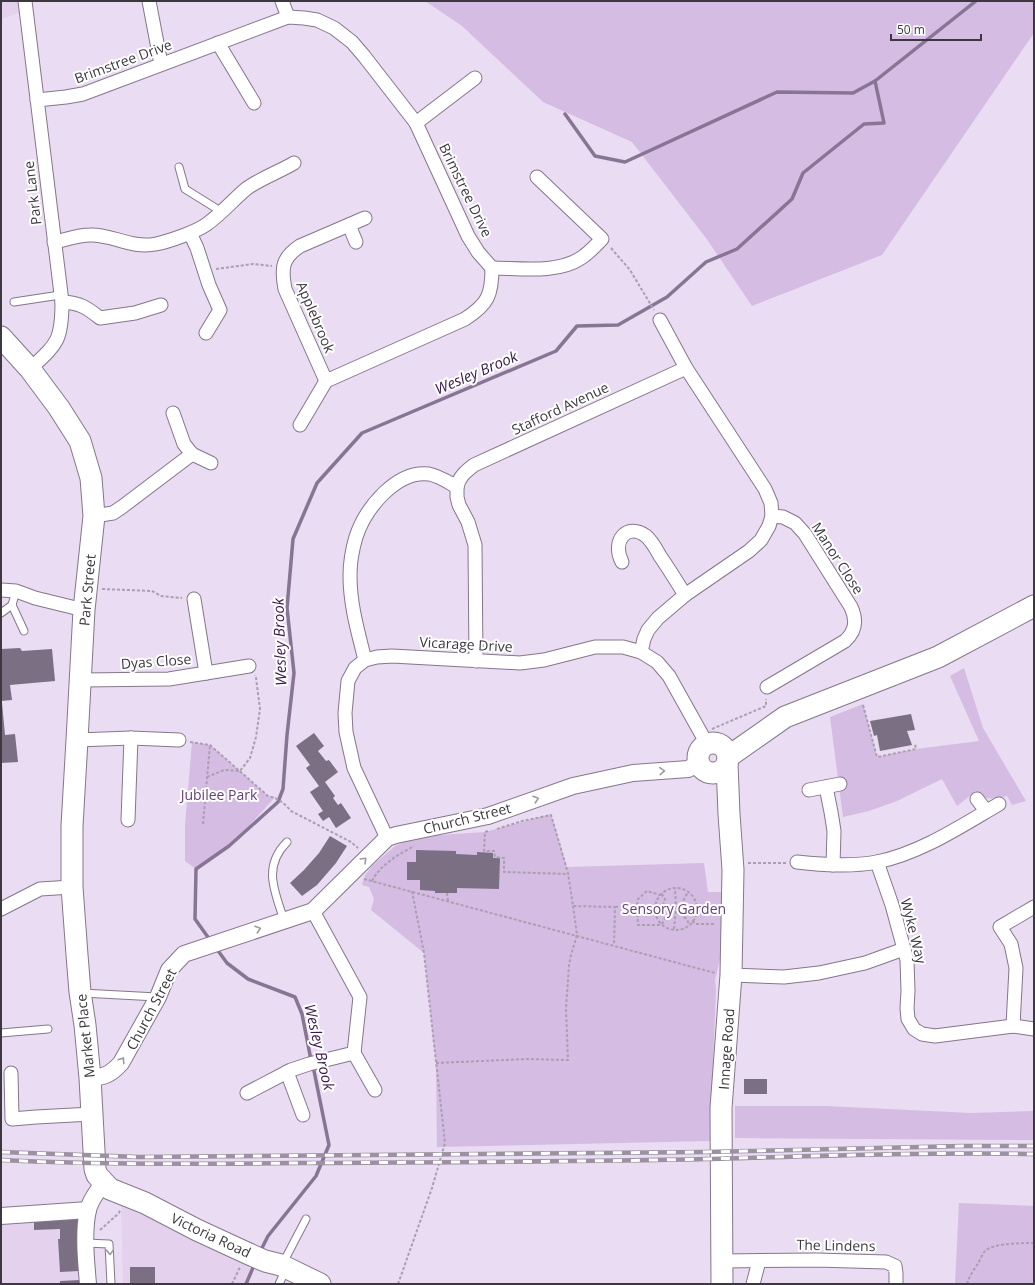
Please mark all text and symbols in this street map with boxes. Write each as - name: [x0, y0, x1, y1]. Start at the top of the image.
- scale bar: [891, 16, 981, 42]
- text: 50 m: [897, 21, 925, 38]
- street label: Brimstree Drive: [72, 35, 174, 87]
- street label: Brimstree Drive: [435, 140, 497, 240]
- street label: Park Lane: [19, 160, 45, 226]
- street label: Applebrook: [292, 278, 340, 356]
- water label: Wesley Brook: [432, 345, 521, 398]
- street label: Stafford Avenue: [508, 377, 612, 439]
- street label: Manor Close: [808, 518, 868, 598]
- street label: Park Street: [74, 553, 100, 627]
- water label: Wesley Brook: [267, 597, 291, 686]
- street label: Vicarage Drive: [419, 632, 513, 656]
- street label: Dyas Close: [120, 649, 192, 673]
- one-way arrow: [659, 766, 665, 775]
- park label: Jubilee Park: [179, 785, 258, 804]
- one-way arrow: [532, 795, 539, 804]
- street label: Church Street: [421, 798, 513, 838]
- one-way arrow: [359, 857, 367, 865]
- street label: Wyke Way: [897, 896, 932, 967]
- park label: Sensory Garden: [622, 899, 726, 918]
- one-way arrow: [255, 926, 262, 934]
- street label: Church Street: [122, 965, 180, 1053]
- street label: Market Place: [71, 993, 99, 1079]
- water label: Wesley Brook: [300, 1002, 340, 1093]
- street label: Innage Road: [714, 1008, 738, 1090]
- one-way arrow: [117, 1058, 124, 1065]
- street label: Victoria Road: [168, 1208, 254, 1262]
- street label: The Lindens: [796, 1235, 876, 1255]
- one-way arrow: [105, 1249, 114, 1255]

